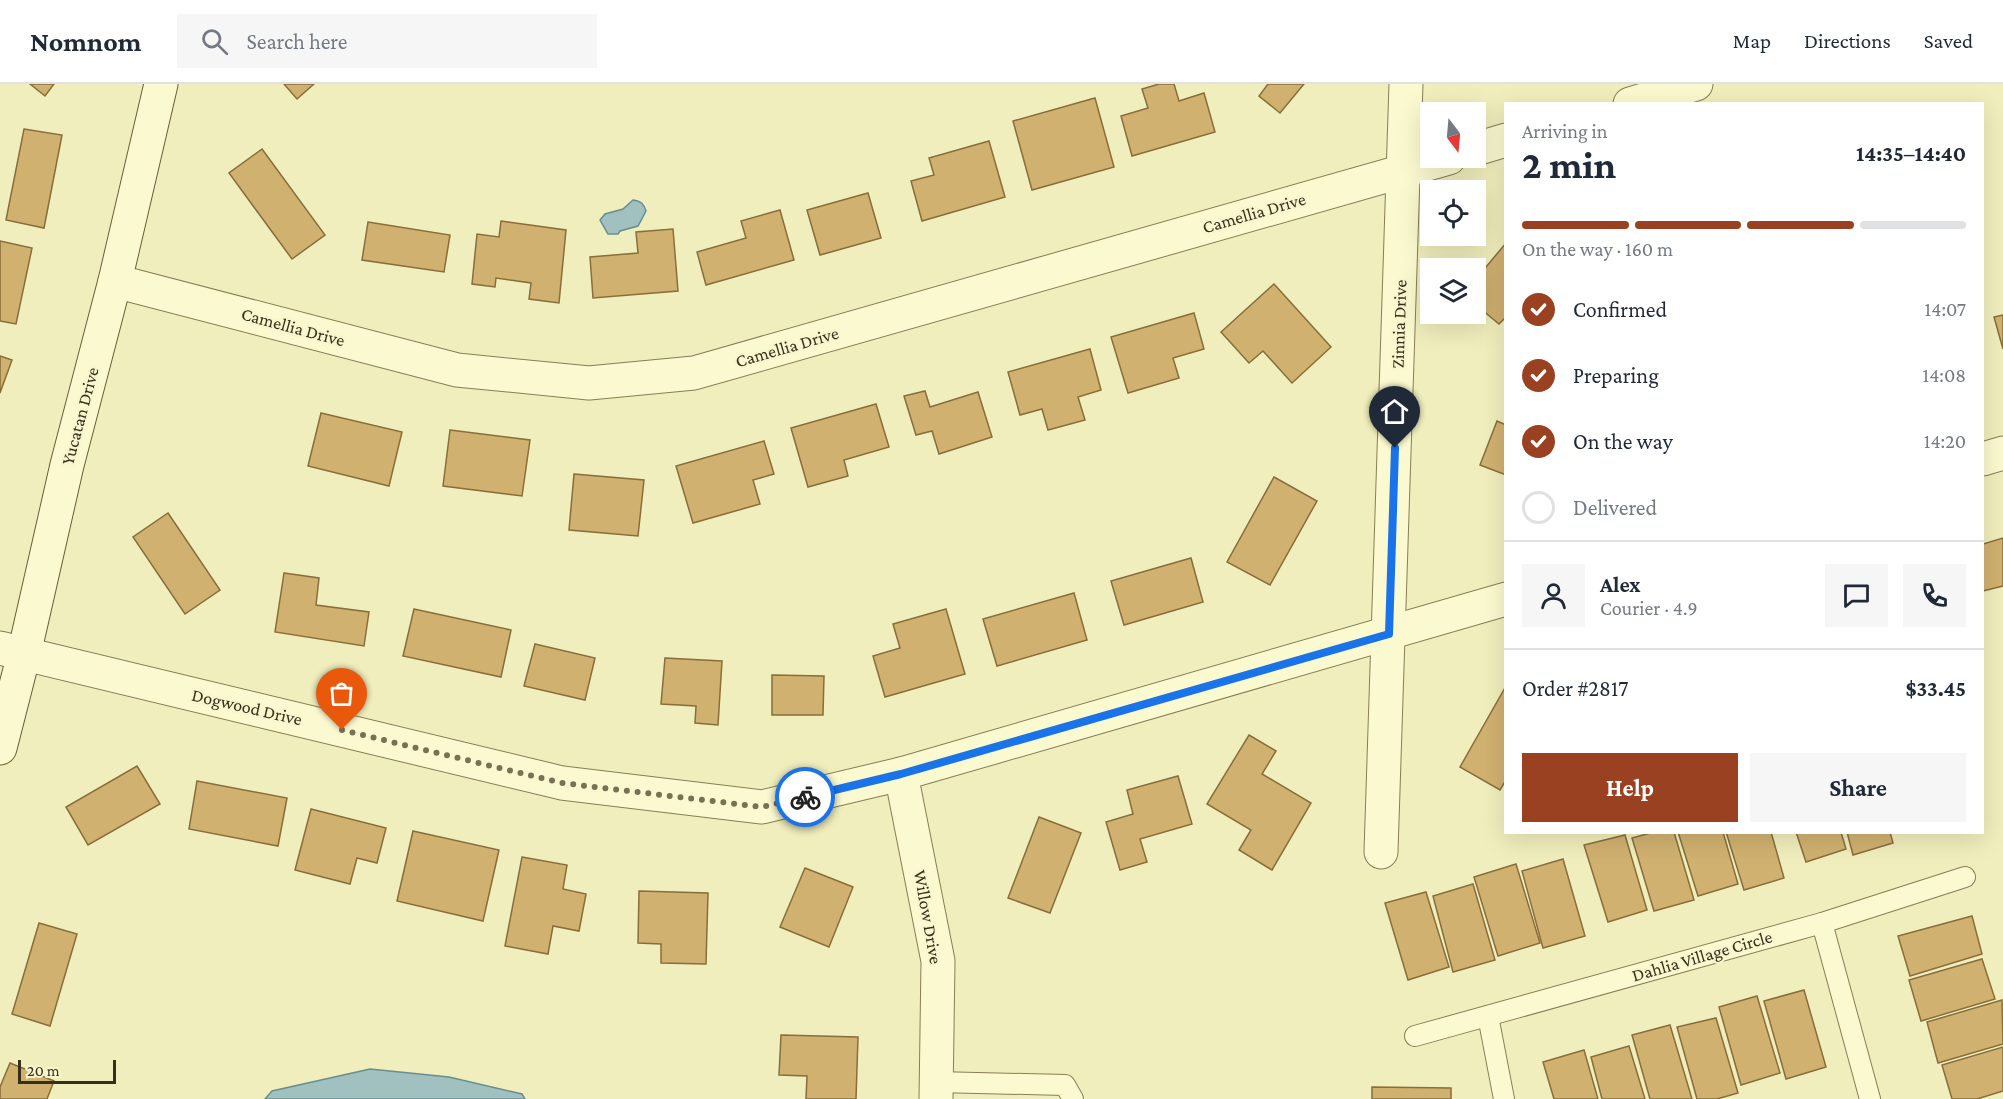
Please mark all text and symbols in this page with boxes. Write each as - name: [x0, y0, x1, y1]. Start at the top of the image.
- search box: [177, 14, 597, 68]
- icon: search: [198, 25, 231, 58]
- text: Nomnom: [30, 26, 141, 57]
- text: Search here: [246, 29, 347, 54]
- text: Map: [1733, 29, 1771, 53]
- text: Directions: [1804, 29, 1891, 53]
- text: Saved: [1924, 29, 1973, 53]
- north arrow: [1420, 102, 1486, 168]
- map controls: [1420, 102, 1486, 324]
- text: Arriving in: [1522, 120, 1607, 142]
- text: 14:35–14:40: [1856, 141, 1966, 166]
- text: 2 min: [1522, 143, 1616, 186]
- button: locate: [1420, 180, 1486, 246]
- street label: Camellia Drive: [1200, 189, 1308, 237]
- text: On the way · 160 m: [1522, 238, 1673, 260]
- button: layers: [1420, 258, 1486, 324]
- street label: Zinnia Drive: [1387, 279, 1411, 369]
- icon: check: [1522, 293, 1555, 326]
- text: Confirmed: [1573, 297, 1667, 322]
- text: 14:07: [1925, 298, 1966, 320]
- street label: Camellia Drive: [239, 304, 347, 350]
- street label: Camellia Drive: [733, 323, 841, 371]
- icon: check: [1522, 359, 1555, 392]
- text: Preparing: [1573, 363, 1659, 388]
- text: 14:08: [1923, 364, 1966, 386]
- street label: Yucatan Drive: [57, 365, 103, 467]
- pin: [1369, 386, 1420, 448]
- icon: home: [1378, 395, 1411, 428]
- icon: check: [1522, 425, 1555, 458]
- text: On the way: [1573, 429, 1673, 454]
- text: 14:20: [1924, 430, 1966, 452]
- text: Delivered: [1573, 495, 1657, 520]
- button: person: [1522, 564, 1585, 627]
- button: chat: [1825, 564, 1888, 627]
- button: phone: [1903, 564, 1966, 627]
- text: Alex: [1600, 572, 1641, 597]
- text: Courier · 4.9: [1600, 597, 1698, 619]
- pin: [316, 668, 367, 730]
- text: Order #2817: [1522, 676, 1628, 701]
- text: $33.45: [1905, 676, 1966, 701]
- icon: bag: [325, 677, 358, 710]
- street label: Dogwood Drive: [190, 685, 304, 729]
- button: Help: [1522, 753, 1738, 822]
- button: Share: [1750, 753, 1966, 822]
- courier: [775, 767, 835, 827]
- icon: bike: [789, 781, 822, 814]
- street label: Willow Drive: [910, 868, 946, 966]
- street label: Dahlia Village Circle: [1630, 926, 1774, 986]
- scale bar: [18, 1057, 116, 1084]
- text: 20 m: [27, 1062, 60, 1079]

